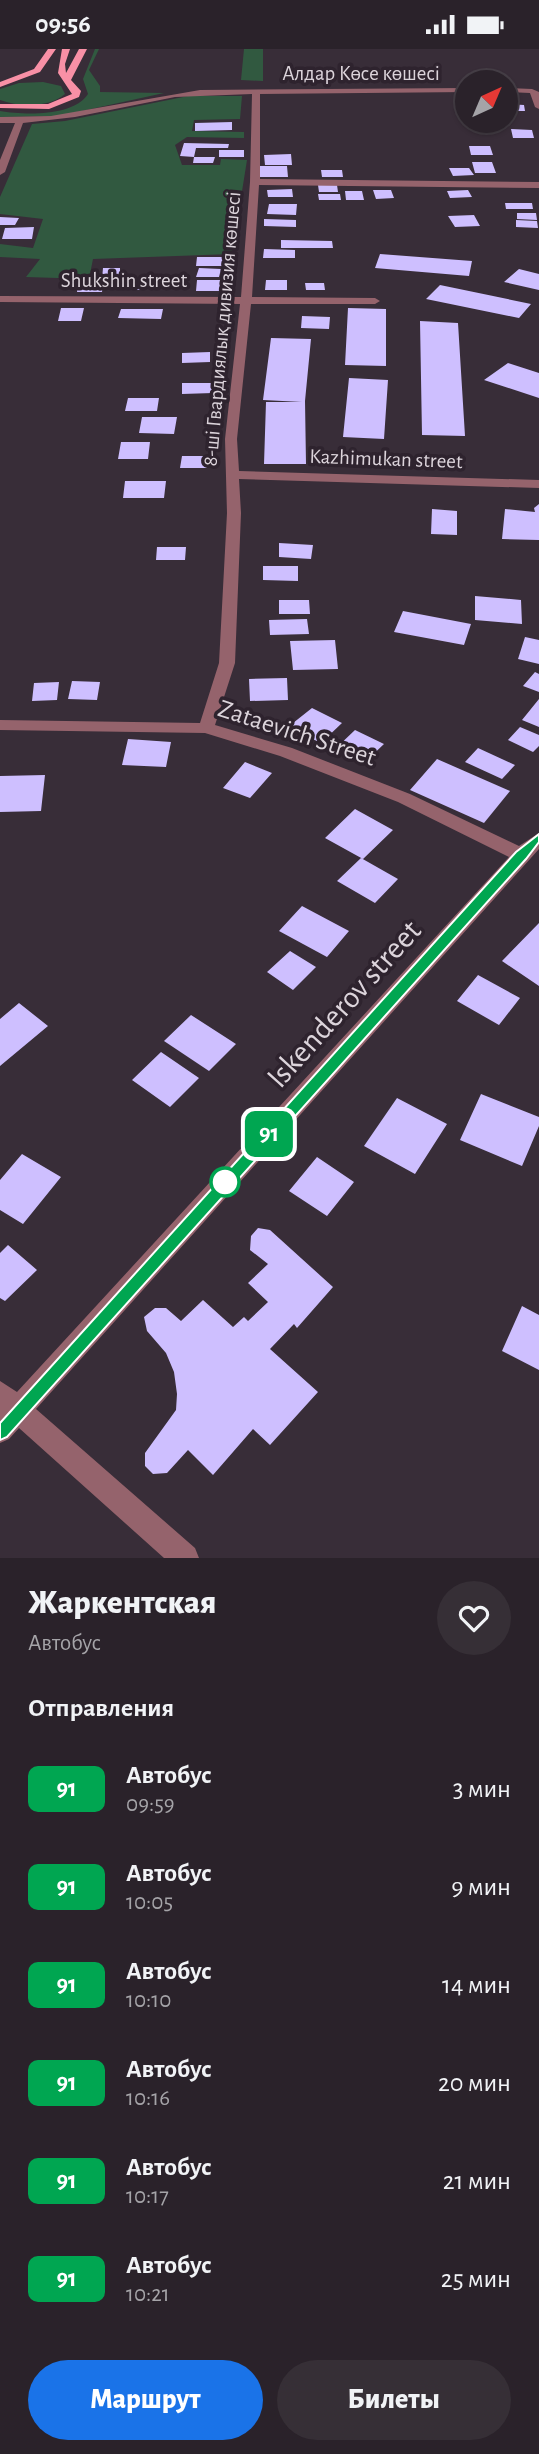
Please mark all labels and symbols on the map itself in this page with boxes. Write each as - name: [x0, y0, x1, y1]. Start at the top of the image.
- street label: Алдар Көсе көшесі: [282, 63, 440, 84]
- north arrow: [455, 70, 518, 133]
- street label: 8-ші Гвардиялық дивизия көшесі: [200, 191, 244, 467]
- street label: Shukshin street: [61, 270, 187, 291]
- street label: Kazhimukan street: [309, 446, 463, 472]
- street label: Zataevich Street: [215, 695, 379, 771]
- street label: Iskenderov street: [261, 914, 427, 1094]
- line badge: 91: [238, 1111, 300, 1157]
- unlabelled marker: [210, 1167, 240, 1197]

